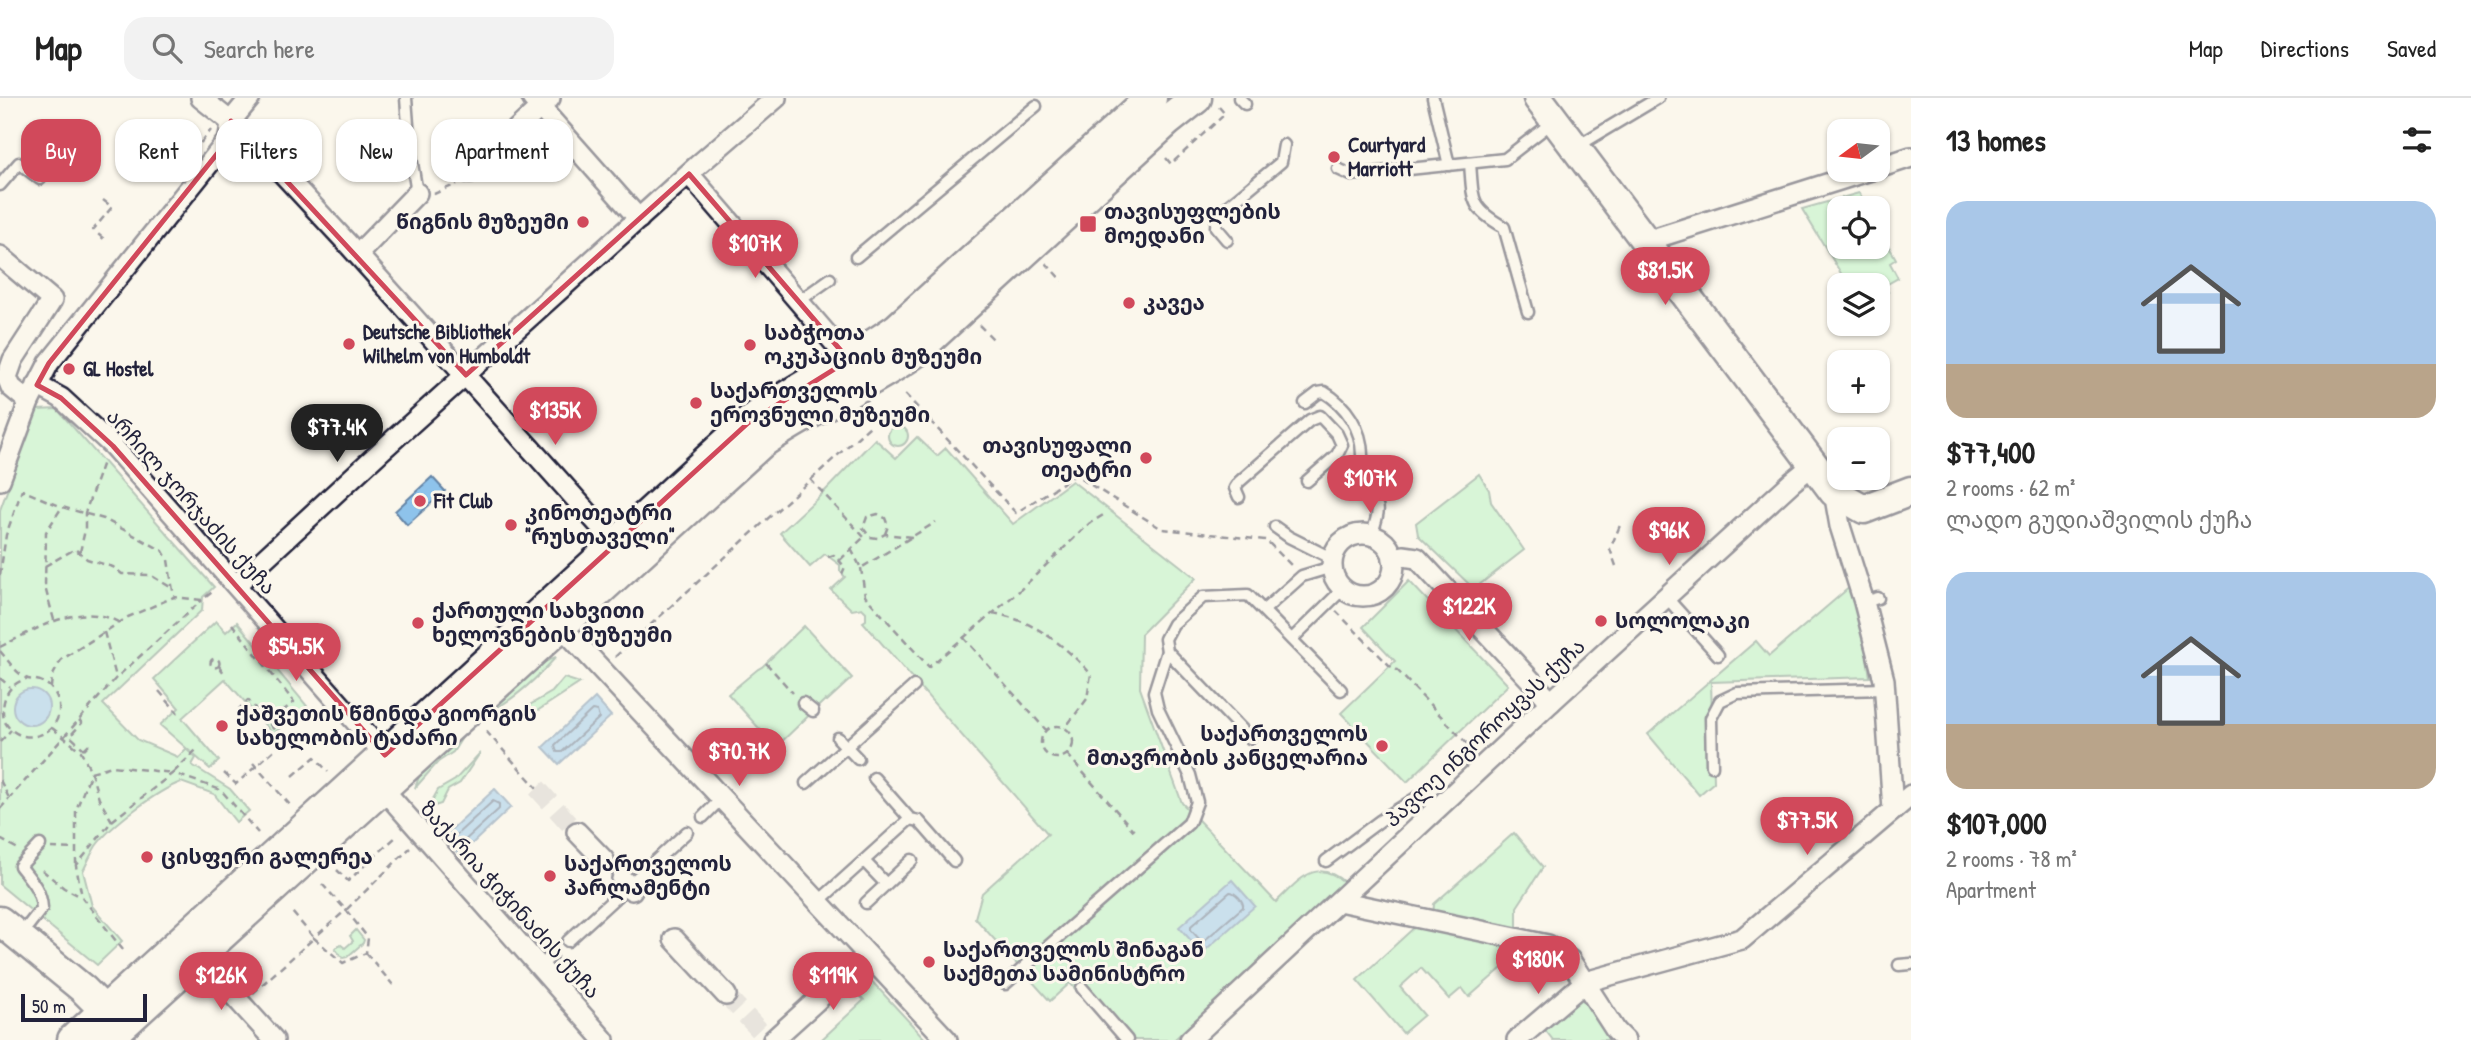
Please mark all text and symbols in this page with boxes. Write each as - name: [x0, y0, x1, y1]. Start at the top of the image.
- search box: [124, 17, 614, 80]
- text: Map: [35, 26, 82, 70]
- icon: search: [148, 29, 186, 67]
- text: Search here: [204, 31, 315, 66]
- text: Map: [2189, 32, 2223, 64]
- text: Directions: [2261, 32, 2349, 64]
- text: Saved: [2387, 32, 2436, 64]
- chip: Buy: [21, 119, 101, 182]
- chip: Rent: [115, 119, 202, 182]
- chip: Filters: [216, 119, 322, 182]
- chip: New: [336, 119, 417, 182]
- chip: Apartment: [431, 119, 573, 182]
- north arrow: [1827, 119, 1890, 182]
- map controls: [1827, 119, 1890, 490]
- text: 13 homes: [1946, 120, 2046, 160]
- icon: filters: [2398, 121, 2436, 159]
- place label: Courtyard Marriott: [1348, 130, 1426, 183]
- marker: Courtyard Marriott: [1326, 149, 1342, 165]
- button: locate: [1827, 196, 1890, 259]
- place label: თავისუფლების მოედანი: [1104, 197, 1281, 250]
- place label: წიგნის მუზეუმი: [396, 207, 569, 236]
- marker: წიგნის მუზეუმი: [575, 214, 591, 230]
- marker: თავისუფლების მოედანი: [1078, 214, 1098, 234]
- pin: $107K: [706, 220, 804, 280]
- text: $107K: [728, 227, 782, 258]
- icon: home: [2128, 246, 2254, 372]
- pin: $81.5K: [1608, 248, 1722, 307]
- text: $81.5K: [1637, 254, 1693, 285]
- button: layers: [1827, 273, 1890, 336]
- place label: კავეა: [1143, 288, 1205, 317]
- marker: კავეა: [1121, 295, 1137, 311]
- place label: Deutsche Bibliothek Wilhelm von Humboldt: [363, 317, 531, 370]
- place label: საბჭოთა ოკუპაციის მუზეუმი: [764, 318, 982, 371]
- marker: Deutsche Bibliothek Wilhelm von Humboldt: [341, 336, 357, 352]
- marker: საბჭოთა ოკუპაციის მუზეუმი: [742, 337, 758, 353]
- button: +: [1827, 350, 1890, 413]
- place label: GL Hostel: [83, 354, 154, 383]
- marker: GL Hostel: [61, 361, 77, 377]
- place label: საქართველოს ეროვნული მუზეუმი: [710, 376, 930, 429]
- pin: $135K: [506, 388, 604, 447]
- text: $135K: [529, 394, 581, 425]
- marker: საქართველოს ეროვნული მუზეუმი: [688, 395, 704, 411]
- street label: არჩილ ჯორჯაძის ქუჩა: [100, 402, 283, 601]
- pin: $77.4K: [280, 404, 394, 464]
- text: $77.4K: [307, 411, 367, 442]
- button: −: [1827, 427, 1890, 490]
- place label: თავისუფალი თეატრი: [982, 431, 1132, 484]
- text: $77,400: [1946, 432, 2035, 472]
- marker: თავისუფალი თეატრი: [1138, 450, 1154, 466]
- pin: $107K: [1321, 456, 1419, 515]
- text: $107K: [1343, 462, 1397, 493]
- text: 2 rooms · 62 m²: [1946, 472, 2075, 503]
- place label: Fit Club: [433, 486, 493, 515]
- marker: Fit Club: [412, 493, 428, 509]
- place label: კინოთეატრი "რუსთაველი": [525, 498, 675, 551]
- text: ლადო გუდიაშვილის ქუჩა: [1946, 504, 2252, 535]
- pin: $96K: [1628, 508, 1710, 567]
- text: $96K: [1648, 514, 1690, 545]
- marker: კინოთეატრი "რუსთაველი": [503, 517, 519, 533]
- pin: $122K: [1420, 584, 1518, 643]
- text: $122K: [1442, 590, 1496, 621]
- place label: ქართული სახვითი ხელოვნების მუზეუმი: [432, 596, 672, 649]
- place label: სოლოლაკი: [1615, 606, 1750, 635]
- marker: სოლოლაკი: [1593, 613, 1609, 629]
- marker: ქართული სახვითი ხელოვნების მუზეუმი: [410, 615, 426, 631]
- icon: home: [2128, 618, 2254, 744]
- pin: $54.5K: [239, 624, 353, 683]
- text: $54.5K: [268, 630, 324, 661]
- street label: პავლე ინგოროყვას ქუჩა: [1378, 632, 1591, 833]
- place label: ქაშვეთის წმინდა გიორგის სახელობის ტაძარი: [236, 699, 537, 752]
- marker: ქაშვეთის წმინდა გიორგის სახელობის ტაძარი: [214, 718, 230, 734]
- place label: საქართველოს მთავრობის კანცელარია: [1087, 719, 1368, 772]
- pin: $70.7K: [682, 728, 796, 788]
- text: $70.7K: [708, 735, 770, 766]
- marker: საქართველოს მთავრობის კანცელარია: [1374, 738, 1390, 754]
- street label: ზაქარია ჭიჭინაძის ქუჩა: [414, 795, 607, 1005]
- pin: $77.5K: [1750, 798, 1864, 857]
- text: $107,000: [1946, 803, 2047, 843]
- text: $77.5K: [1776, 804, 1838, 835]
- place label: ცისფერი გალერეა: [161, 842, 373, 871]
- text: 2 rooms · 78 m²: [1946, 843, 2077, 874]
- marker: ცისფერი გალერეა: [139, 849, 155, 865]
- place label: საქართველოს პარლამენტი: [564, 849, 732, 902]
- marker: საქართველოს პარლამენტი: [542, 868, 558, 884]
- text: Apartment: [1946, 874, 2036, 905]
- place label: საქართველოს შინაგან საქმეთა სამინისტრო: [943, 935, 1204, 988]
- pin: $180K: [1489, 936, 1587, 996]
- text: $180K: [1512, 943, 1564, 974]
- pin: $126K: [172, 953, 270, 1012]
- pin: $119K: [784, 953, 882, 1012]
- marker: საქართველოს შინაგან საქმეთა სამინისტრო: [921, 954, 937, 970]
- text: $126K: [195, 959, 247, 990]
- text: $119K: [809, 959, 857, 990]
- scale bar: [21, 991, 147, 1023]
- text: 50 m: [32, 993, 66, 1019]

